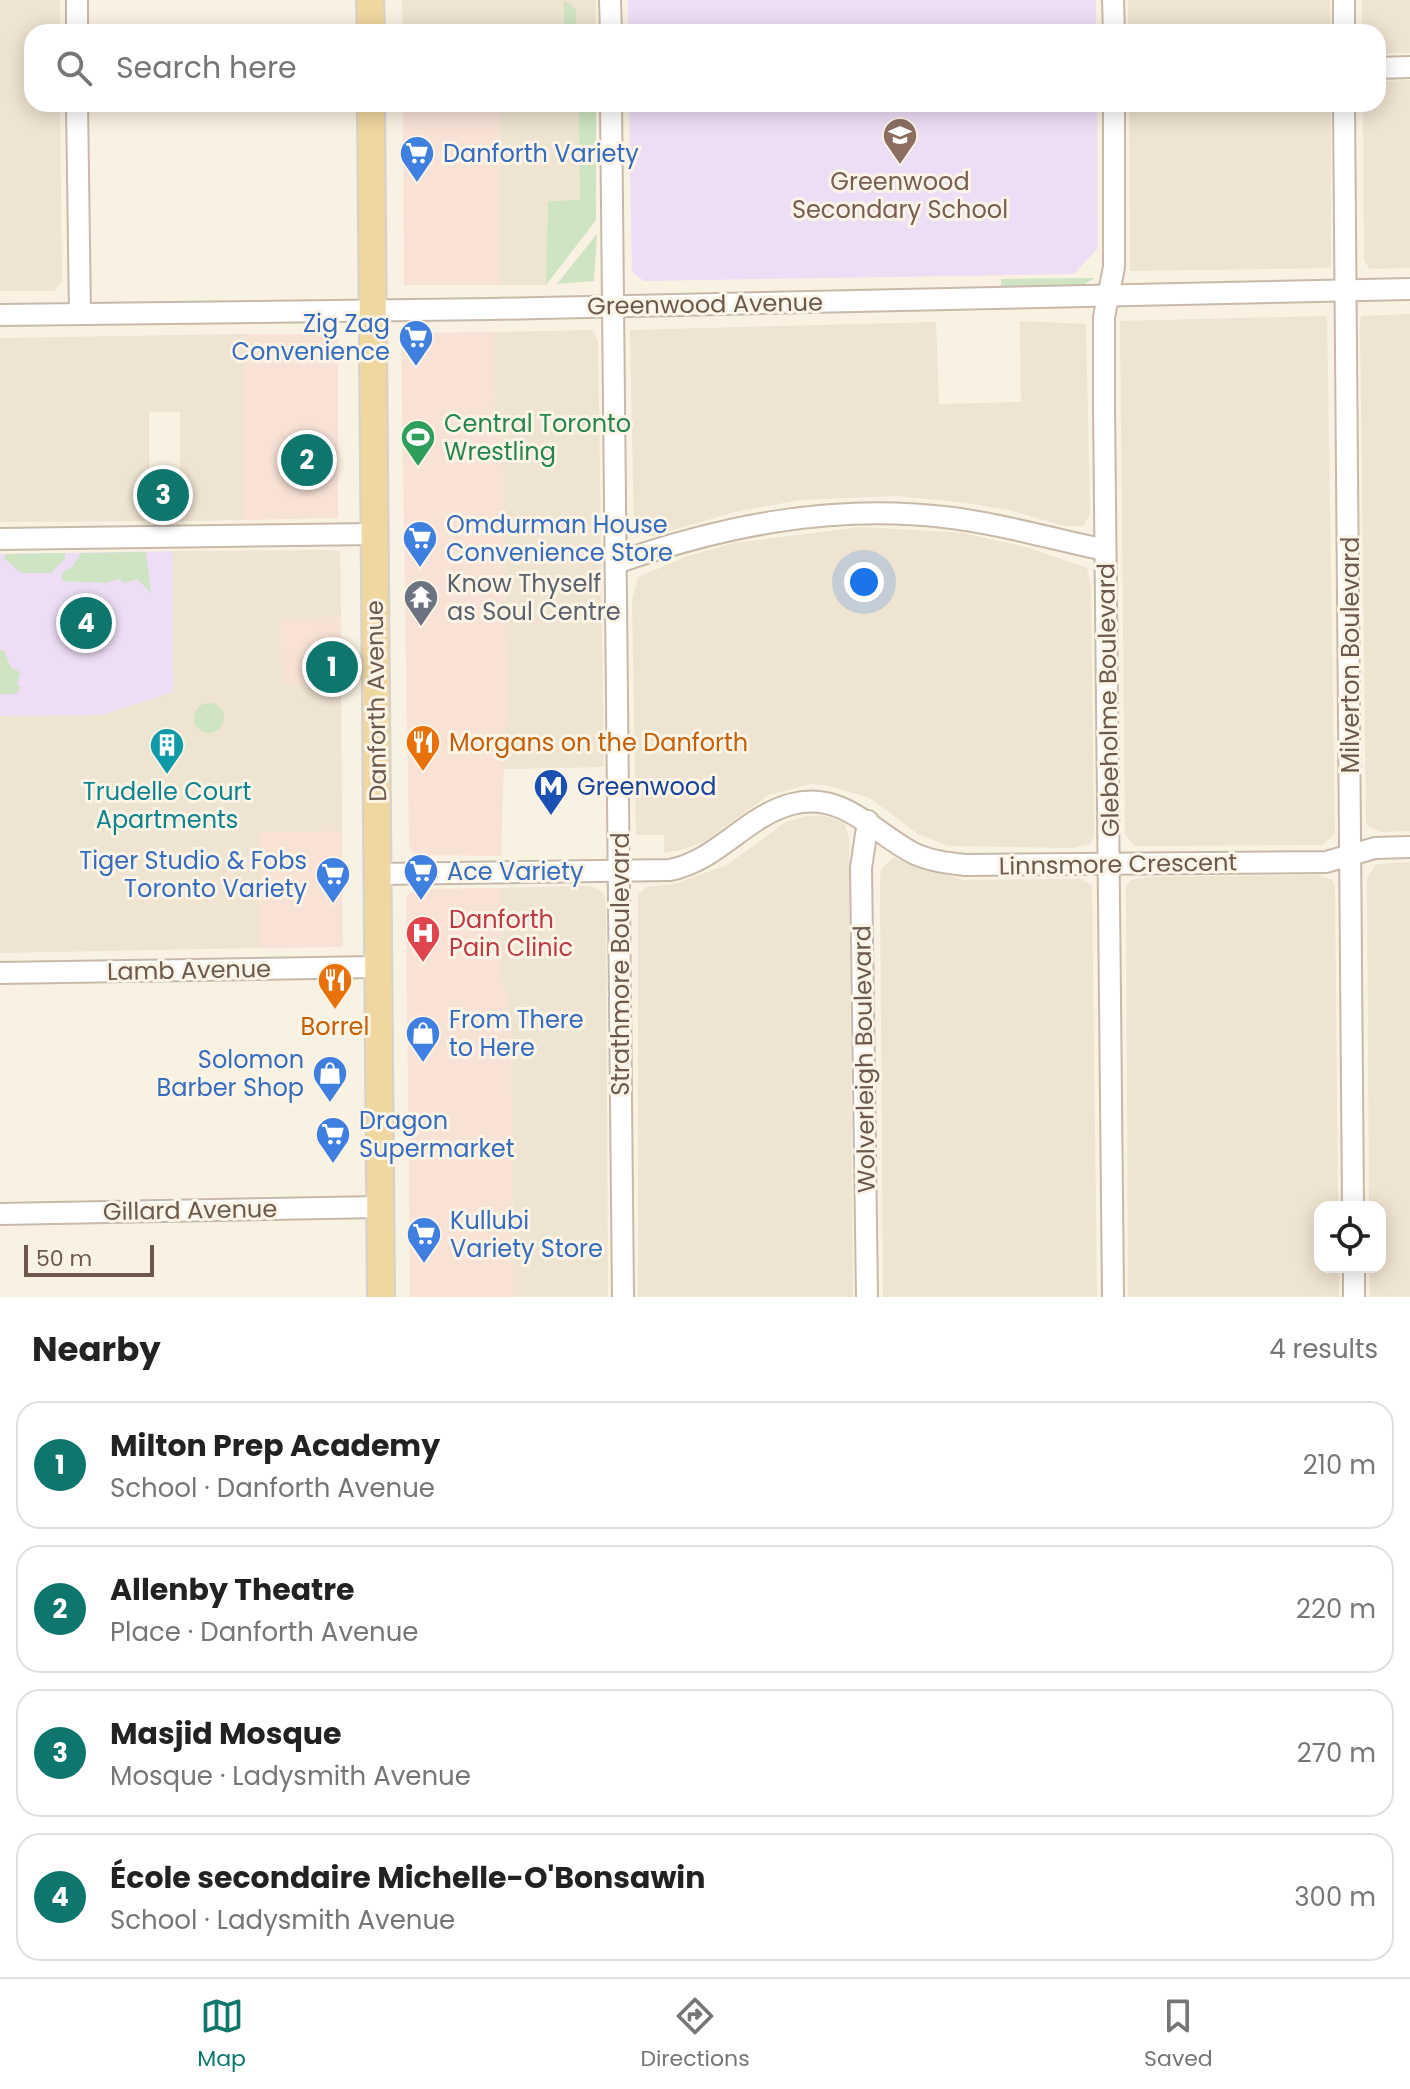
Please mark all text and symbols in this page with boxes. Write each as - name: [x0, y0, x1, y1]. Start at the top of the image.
- search box: [24, 24, 1386, 112]
- icon: search: [52, 46, 96, 90]
- text: Search here: [116, 46, 297, 89]
- school or university icon: Greenwood Secondary School: [881, 116, 919, 166]
- supermarket icon: Danforth Variety: [398, 134, 436, 184]
- place label: Danforth Variety: [443, 137, 639, 170]
- place label: Greenwood Secondary School: [792, 165, 1008, 226]
- street label: Greenwood Avenue: [587, 285, 823, 323]
- place label: Zig Zag Convenience: [231, 307, 390, 368]
- supermarket icon: Zig Zag Convenience: [397, 318, 435, 368]
- place label: Central Toronto Wrestling: [444, 407, 631, 468]
- sports icon: Central Toronto Wrestling: [399, 418, 437, 468]
- pin: 2: [281, 430, 333, 490]
- pin: 3: [137, 465, 189, 525]
- place label: Omdurman House Convenience Store: [446, 508, 673, 569]
- supermarket icon: Omdurman House Convenience Store: [401, 519, 439, 569]
- street label: Milverton Boulevard: [1334, 537, 1367, 773]
- your location: [844, 562, 884, 602]
- street label: Glebeholme Boulevard: [1089, 563, 1127, 837]
- place label: Know Thyself as Soul Centre: [447, 567, 621, 628]
- temple icon: Know Thyself as Soul Centre: [402, 578, 440, 628]
- pin: 4: [60, 593, 112, 653]
- street label: Danforth Avenue: [358, 600, 394, 802]
- pin: 1: [306, 637, 358, 697]
- restaurant icon: Morgans on the Danforth: [404, 723, 442, 773]
- building icon: Trudelle Court Apartments: [148, 726, 186, 776]
- place label: Morgans on the Danforth: [449, 726, 748, 759]
- metro station icon: Greenwood: [532, 767, 570, 817]
- place label: Greenwood: [577, 770, 716, 803]
- place label: Trudelle Court Apartments: [83, 775, 251, 836]
- street label: Strathmore Boulevard: [604, 832, 637, 1096]
- place label: Tiger Studio & Fobs Toronto Variety: [79, 844, 307, 905]
- street label: Linnsmore Crescent: [999, 845, 1237, 883]
- supermarket icon: Ace Variety: [402, 852, 440, 902]
- supermarket icon: Tiger Studio & Fobs Toronto Variety: [314, 855, 352, 905]
- place label: Ace Variety: [447, 855, 584, 888]
- place label: Danforth Pain Clinic: [449, 903, 573, 964]
- hospital icon: Danforth Pain Clinic: [404, 914, 442, 964]
- street label: Wolverleigh Boulevard: [845, 925, 883, 1193]
- street label: Lamb Avenue: [107, 952, 271, 988]
- restaurant icon: Borrel: [316, 961, 354, 1011]
- place label: From There to Here: [449, 1003, 584, 1064]
- place label: Borrel: [301, 1010, 369, 1043]
- shop icon: From There to Here: [404, 1014, 442, 1064]
- place label: Solomon Barber Shop: [157, 1043, 304, 1104]
- shop icon: Solomon Barber Shop: [311, 1054, 349, 1104]
- place label: Dragon Supermarket: [359, 1104, 514, 1165]
- supermarket icon: Dragon Supermarket: [314, 1115, 352, 1165]
- street label: Gillard Avenue: [103, 1192, 277, 1228]
- map controls: [1314, 1201, 1386, 1273]
- button: locate: [1314, 1201, 1386, 1273]
- place label: Kullubi Variety Store: [450, 1204, 603, 1265]
- supermarket icon: Kullubi Variety Store: [405, 1215, 443, 1265]
- scale bar: [24, 1241, 154, 1277]
- text: 50 m: [36, 1243, 92, 1274]
- text: Nearby: [32, 1325, 161, 1373]
- text: 4 results: [1269, 1331, 1378, 1367]
- text: Milton Prep Academy: [110, 1424, 440, 1467]
- text: 1: [55, 1447, 65, 1483]
- text: 210 m: [1303, 1447, 1376, 1483]
- text: School · Danforth Avenue: [110, 1470, 435, 1506]
- text: Allenby Theatre: [110, 1568, 355, 1611]
- text: 2: [53, 1591, 67, 1627]
- text: 220 m: [1296, 1591, 1376, 1627]
- text: Place · Danforth Avenue: [110, 1614, 419, 1650]
- text: Masjid Mosque: [110, 1712, 342, 1755]
- text: 3: [52, 1735, 68, 1771]
- text: 270 m: [1297, 1735, 1376, 1771]
- text: Mosque · Ladysmith Avenue: [110, 1758, 471, 1794]
- text: École secondaire Michelle-O'Bonsawin: [110, 1856, 705, 1899]
- text: 4: [51, 1879, 69, 1915]
- text: 300 m: [1294, 1879, 1376, 1915]
- text: School · Ladysmith Avenue: [110, 1902, 455, 1938]
- tab: Map: [197, 1994, 246, 2075]
- tab: Directions: [640, 1994, 750, 2075]
- tab: Saved: [1144, 1994, 1213, 2075]

